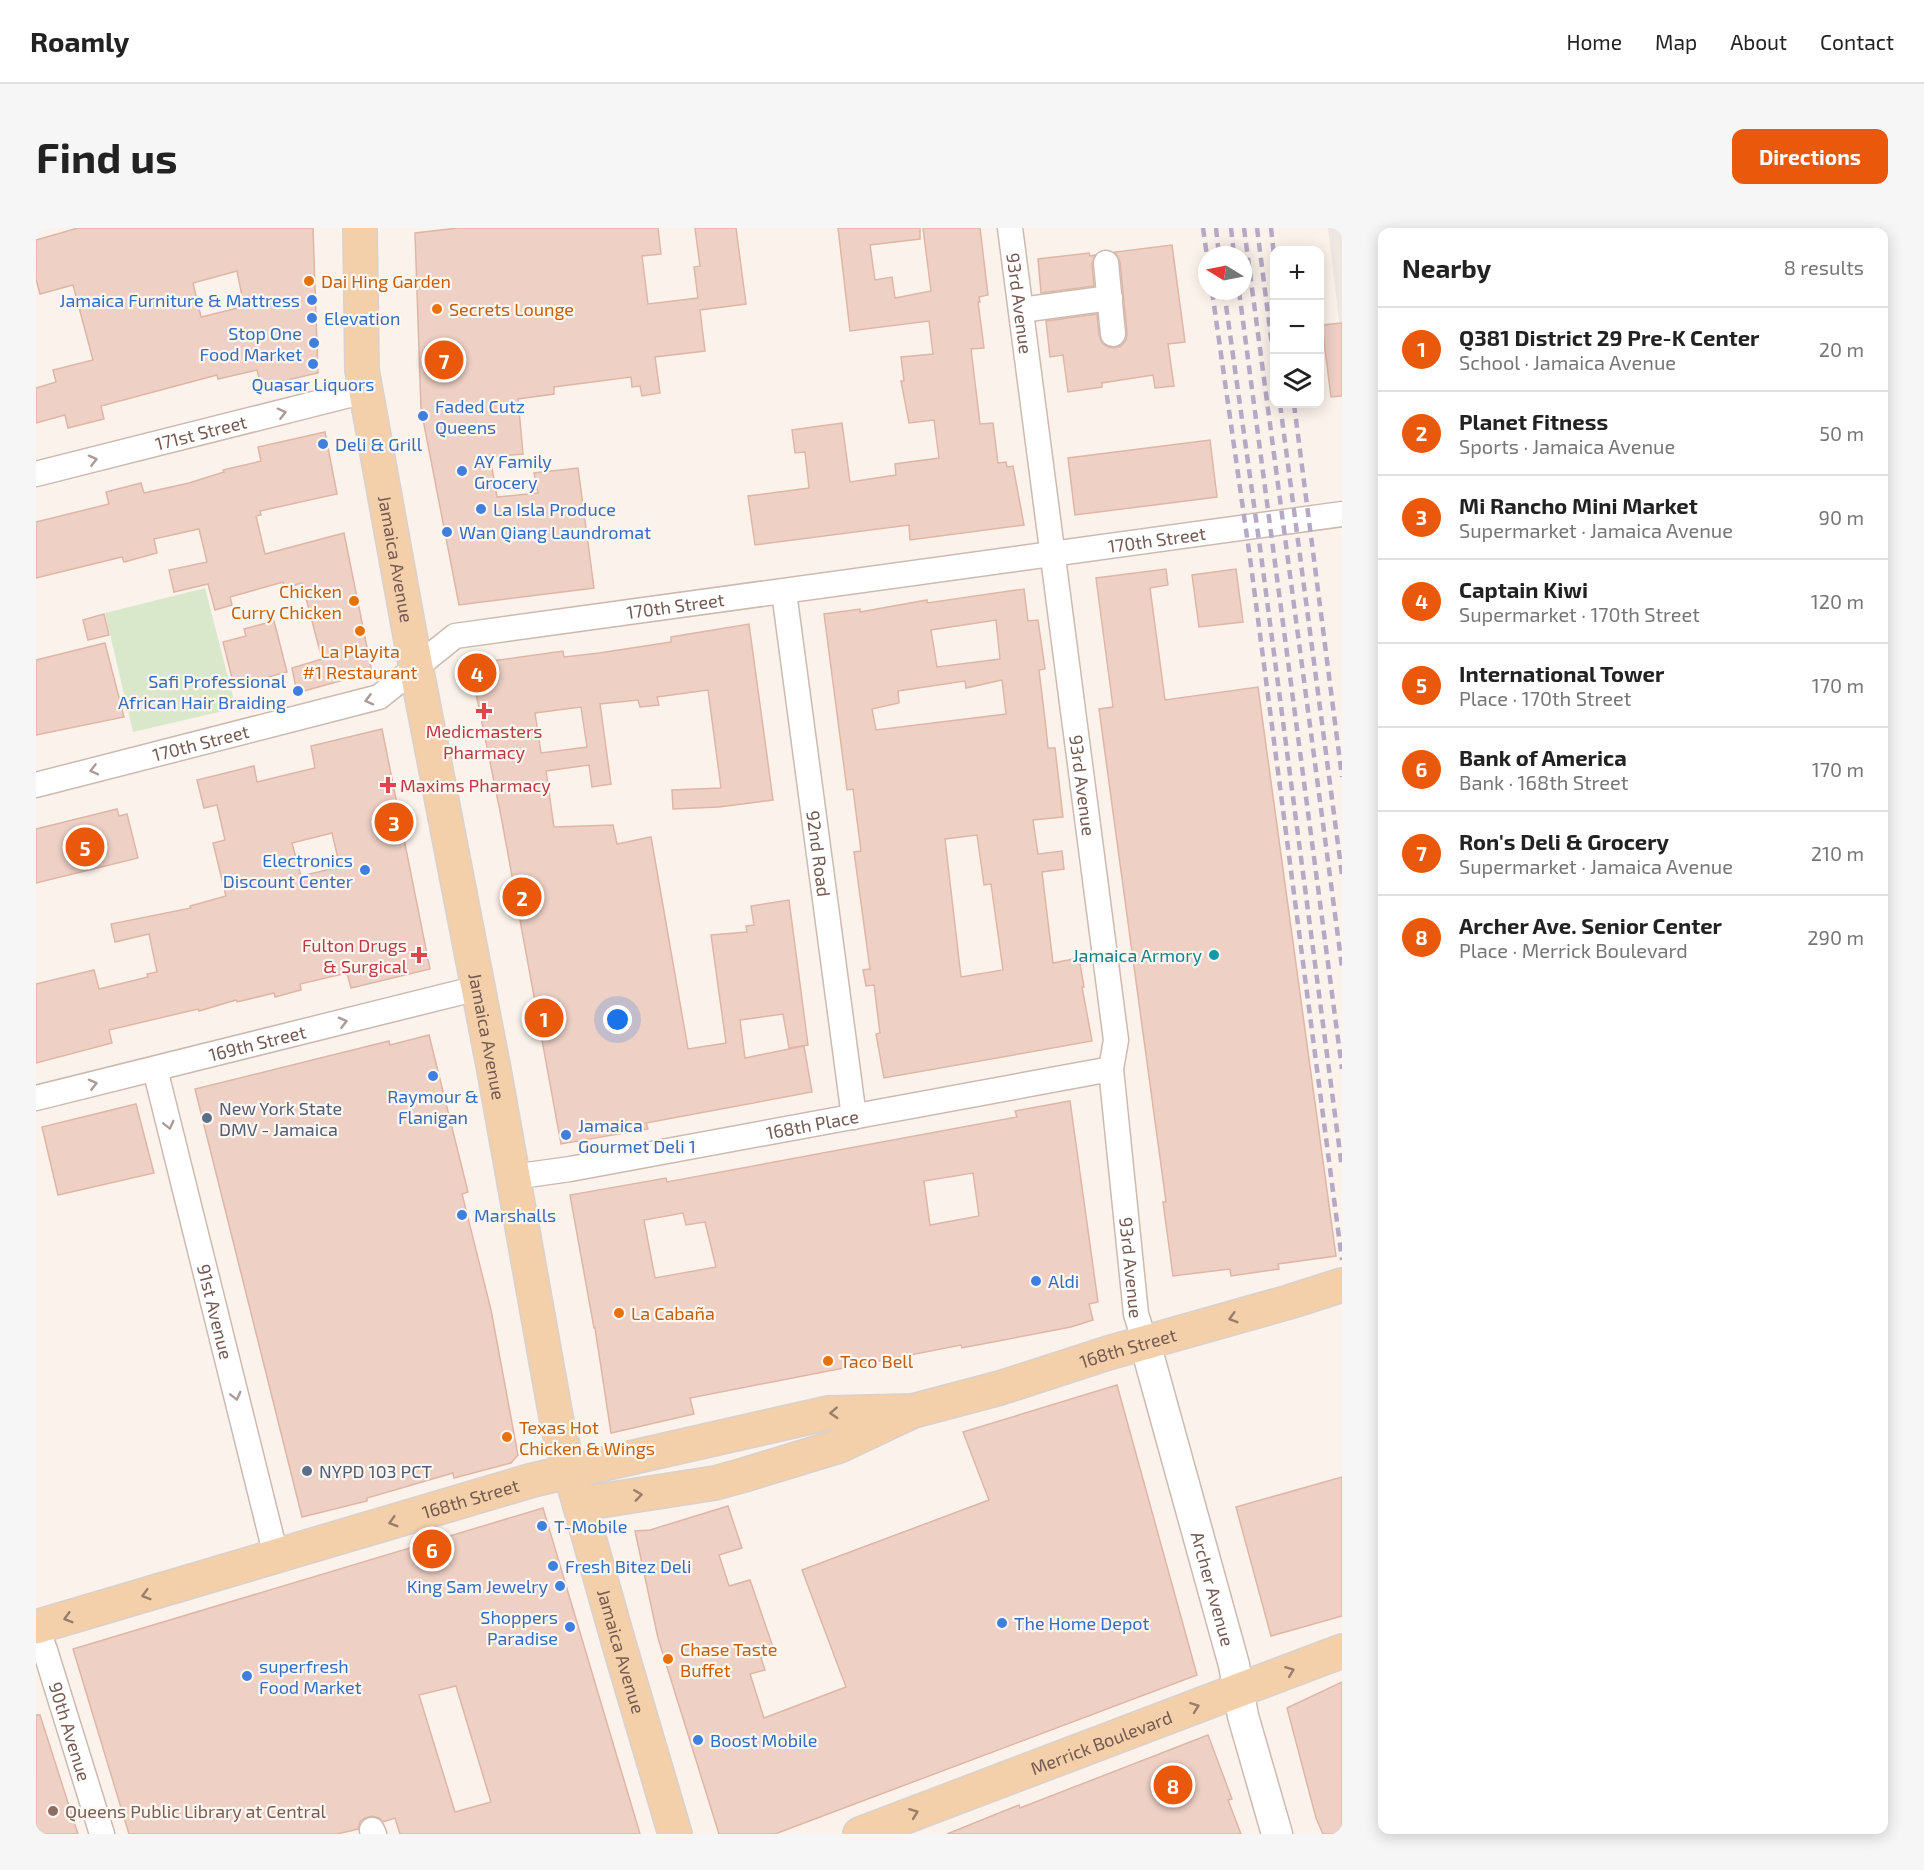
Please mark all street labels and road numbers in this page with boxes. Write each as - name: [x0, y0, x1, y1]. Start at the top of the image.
- street label: 93rd Avenue: [1002, 252, 1037, 355]
- street label: 171st Street: [153, 410, 249, 455]
- street label: Jamaica Avenue: [374, 494, 418, 624]
- street label: 170th Street: [1106, 522, 1207, 557]
- street label: 170th Street: [625, 588, 726, 623]
- street label: 170th Street: [150, 720, 251, 766]
- street label: 93rd Avenue: [1065, 733, 1100, 837]
- street label: 92nd Road: [802, 809, 836, 898]
- street label: Jamaica Avenue: [464, 971, 510, 1102]
- street label: 169th Street: [206, 1020, 308, 1066]
- street label: 168th Place: [764, 1105, 861, 1144]
- street label: 93rd Avenue: [1115, 1216, 1147, 1319]
- street label: 91st Avenue: [193, 1262, 238, 1362]
- street label: 168th Street: [1077, 1323, 1179, 1373]
- street label: 168th Street: [419, 1474, 522, 1523]
- street label: Archer Avenue: [1187, 1529, 1239, 1649]
- street label: Jamaica Avenue: [593, 1586, 650, 1716]
- street label: 90th Avenue: [45, 1679, 96, 1784]
- street label: Merrick Boulevard: [1027, 1706, 1175, 1779]

